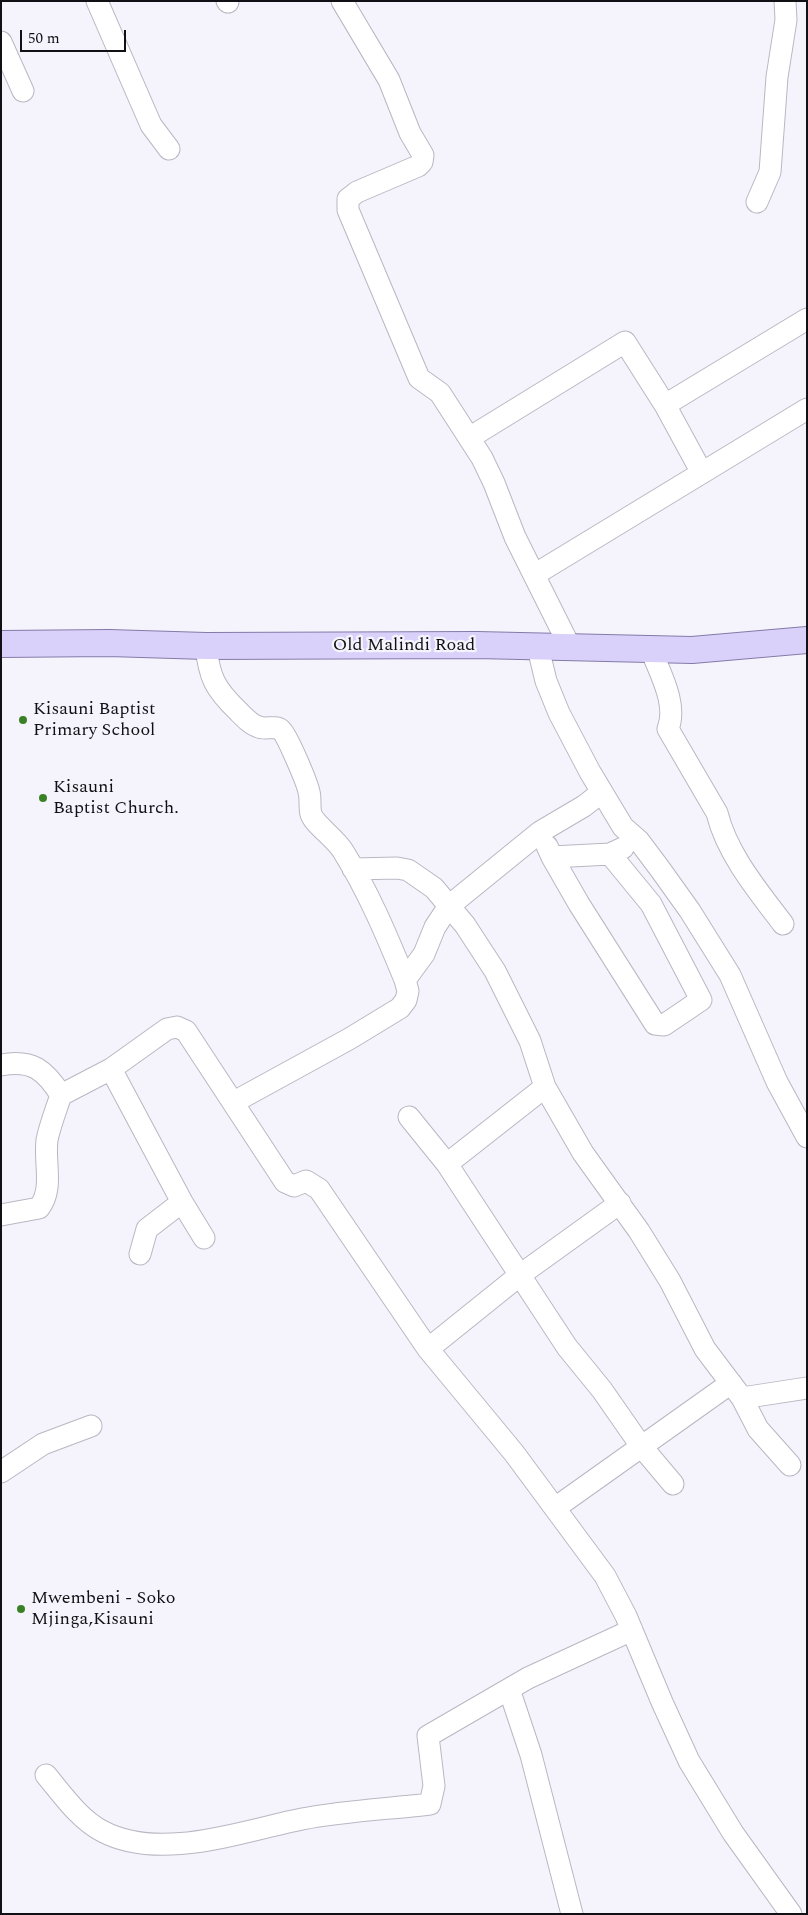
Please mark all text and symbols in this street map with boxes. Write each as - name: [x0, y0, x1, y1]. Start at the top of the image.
- scale bar: [22, 20, 129, 52]
- text: 50 m: [28, 27, 60, 50]
- street label: Old Malindi Road: [333, 635, 475, 657]
- place label: Kisauni Baptist Primary School: [33, 699, 155, 742]
- marker: Kisauni Baptist Primary School: [17, 714, 29, 726]
- place label: Kisauni Baptist Church.: [53, 777, 179, 820]
- marker: Kisauni Baptist Church.: [37, 792, 49, 804]
- place label: Mwembeni - Soko Mjinga,Kisauni: [31, 1588, 176, 1630]
- marker: Mwembeni - Soko Mjinga,Kisauni: [15, 1603, 27, 1615]

